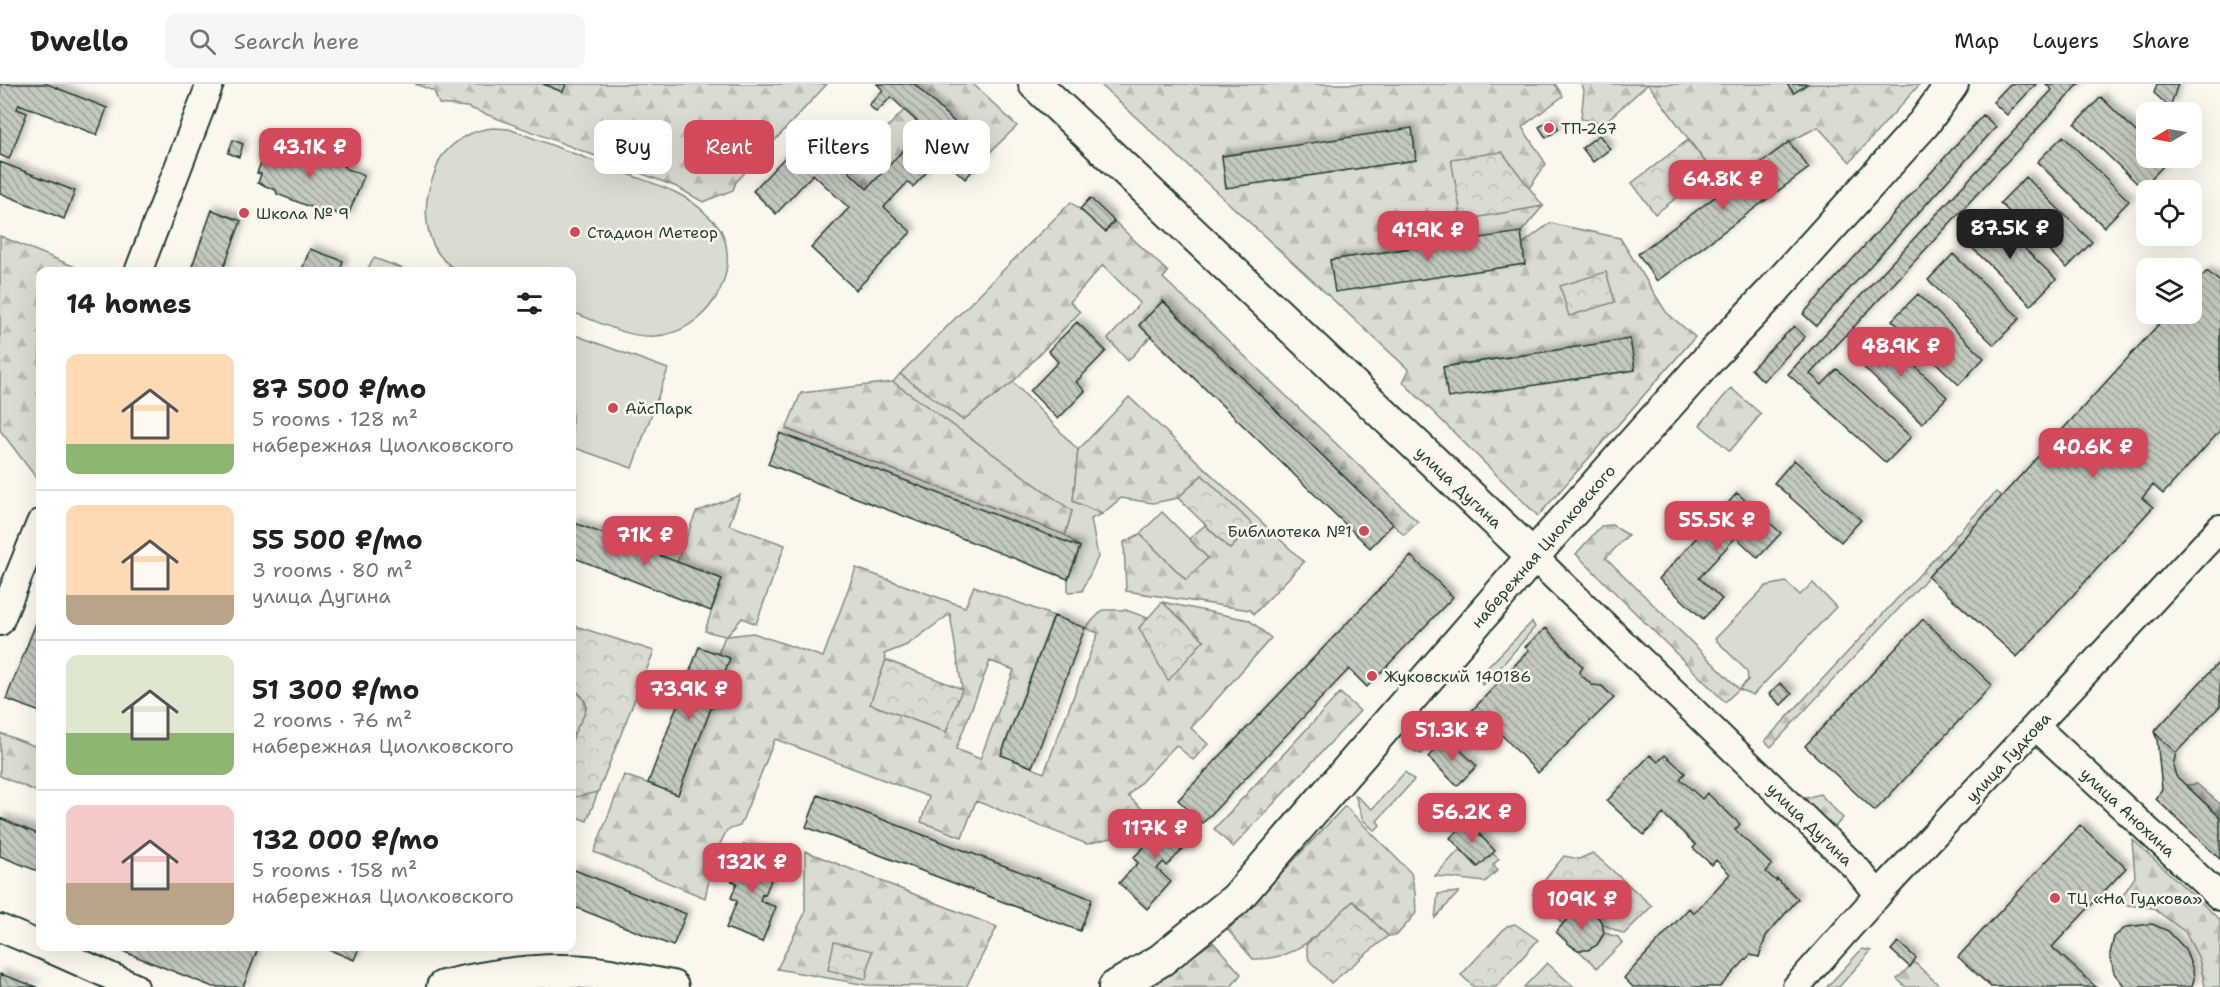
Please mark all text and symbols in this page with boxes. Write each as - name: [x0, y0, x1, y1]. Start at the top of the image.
- search box: [165, 14, 585, 68]
- text: Dwello: [30, 22, 129, 60]
- icon: search: [186, 25, 219, 58]
- text: Search here: [234, 27, 360, 56]
- text: Map: [1954, 27, 1999, 55]
- text: Layers: [2032, 27, 2099, 55]
- text: Share: [2132, 27, 2190, 55]
- north arrow: [2136, 102, 2202, 168]
- map controls: [2136, 102, 2202, 324]
- place label: ТП-267: [1561, 118, 1617, 139]
- chip: Buy: [594, 120, 672, 174]
- chip: Rent: [684, 120, 774, 174]
- chip: Filters: [786, 120, 891, 174]
- chip: New: [903, 120, 990, 174]
- marker: ТП-267: [1542, 121, 1556, 135]
- pin: 43.1K ₽: [255, 128, 365, 179]
- text: 43.1K ₽: [273, 134, 347, 160]
- pin: 64.8K ₽: [1668, 160, 1778, 211]
- text: 64.8K ₽: [1683, 166, 1763, 192]
- button: locate: [2136, 180, 2202, 246]
- place label: Школа № 9: [256, 203, 349, 224]
- marker: Школа № 9: [237, 206, 251, 220]
- pin: 87.5K ₽: [1955, 209, 2065, 260]
- pin: 41.9K ₽: [1373, 211, 1483, 262]
- text: 87.5K ₽: [1971, 215, 2049, 241]
- text: 41.9K ₽: [1392, 217, 1464, 243]
- place label: Стадион Метеор: [587, 222, 718, 243]
- marker: Стадион Метеор: [568, 225, 582, 239]
- button: layers: [2136, 258, 2202, 324]
- text: 14 homes: [66, 286, 192, 321]
- icon: filters: [513, 287, 546, 320]
- pin: 48.9K ₽: [1846, 327, 1956, 378]
- text: 48.9K ₽: [1862, 333, 1940, 359]
- text: 87 500 ₽/mo: [252, 371, 426, 406]
- icon: home: [114, 378, 186, 450]
- place label: АйсПарк: [625, 398, 693, 419]
- marker: АйсПарк: [606, 401, 620, 415]
- text: 5 rooms · 128 m²: [252, 406, 418, 432]
- pin: 40.6K ₽: [2038, 428, 2148, 479]
- text: набережная Циолковского: [252, 432, 514, 458]
- text: 40.6K ₽: [2053, 434, 2133, 460]
- street label: улица Дугина: [1411, 442, 1507, 533]
- street label: набережная Циолковского: [1467, 460, 1620, 632]
- pin: 55.5K ₽: [1662, 501, 1772, 552]
- text: 55.5K ₽: [1679, 507, 1755, 533]
- pin: 71K ₽: [603, 516, 687, 567]
- place label: Библиотека №1: [1227, 521, 1352, 542]
- text: 55 500 ₽/mo: [252, 522, 423, 557]
- text: 71K ₽: [617, 522, 673, 548]
- marker: Библиотека №1: [1357, 524, 1371, 538]
- icon: home: [114, 529, 186, 601]
- text: 3 rooms · 80 m²: [252, 557, 413, 583]
- text: улица Дугина: [252, 583, 391, 609]
- place label: Жуковский 140186: [1384, 666, 1531, 687]
- marker: Жуковский 140186: [1365, 669, 1379, 683]
- pin: 73.9K ₽: [634, 670, 744, 721]
- text: 51 300 ₽/mo: [252, 672, 419, 707]
- text: 73.9K ₽: [650, 676, 728, 702]
- icon: home: [114, 679, 186, 751]
- text: 2 rooms · 76 m²: [252, 707, 412, 733]
- street label: улица Гудкова: [1961, 708, 2056, 807]
- pin: 51.3K ₽: [1397, 711, 1507, 762]
- text: 51.3K ₽: [1415, 717, 1489, 743]
- text: набережная Циолковского: [252, 733, 514, 759]
- street label: улица Анохина: [2076, 763, 2180, 862]
- street label: улица Дугина: [1762, 778, 1857, 871]
- pin: 56.2K ₽: [1417, 793, 1527, 844]
- text: 56.2K ₽: [1432, 799, 1512, 825]
- pin: 117K ₽: [1106, 809, 1204, 860]
- text: 117K ₽: [1122, 815, 1188, 841]
- text: 132 000 ₽/mo: [252, 822, 439, 857]
- icon: home: [114, 829, 186, 901]
- pin: 132K ₽: [703, 843, 801, 894]
- text: 132K ₽: [717, 849, 787, 875]
- text: 5 rooms · 158 m²: [252, 857, 417, 883]
- pin: 109K ₽: [1533, 880, 1631, 931]
- text: набережная Циолковского: [252, 883, 514, 909]
- text: 109K ₽: [1547, 886, 1617, 912]
- place label: ТЦ «На Гудкова»: [2067, 888, 2202, 909]
- marker: ТЦ «На Гудкова»: [2048, 891, 2062, 905]

